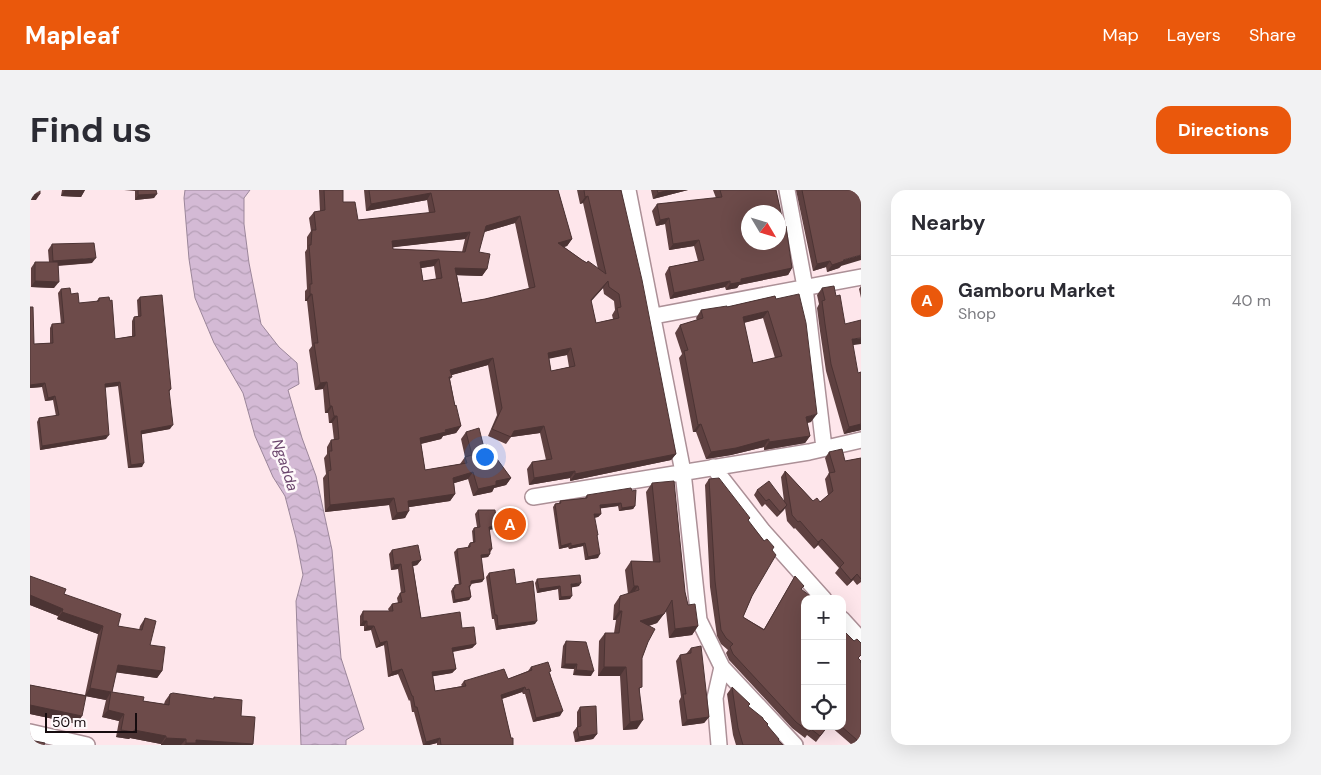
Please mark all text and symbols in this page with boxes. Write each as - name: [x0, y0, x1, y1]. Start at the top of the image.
- text: Mapleaf: [25, 20, 120, 51]
- text: Map: [1103, 23, 1139, 47]
- text: Layers: [1167, 23, 1221, 47]
- text: Share: [1249, 23, 1296, 47]
- button: Directions: [1156, 106, 1291, 154]
- text: Find us: [30, 107, 152, 153]
- north arrow: [741, 205, 786, 250]
- text: Nearby: [911, 209, 985, 237]
- text: Gamboru Market: [958, 278, 1115, 303]
- text: A: [921, 290, 933, 311]
- text: 40 m: [1232, 290, 1271, 311]
- text: Shop: [958, 303, 996, 324]
- water label: Ngadda: [267, 436, 303, 494]
- your location: [472, 444, 498, 470]
- pin: A: [494, 505, 526, 543]
- map controls: [801, 595, 846, 730]
- button: +: [801, 595, 846, 640]
- button: −: [801, 640, 846, 685]
- button: locate: [801, 685, 846, 730]
- scale bar: [45, 710, 138, 733]
- text: 50 m: [52, 713, 86, 731]

